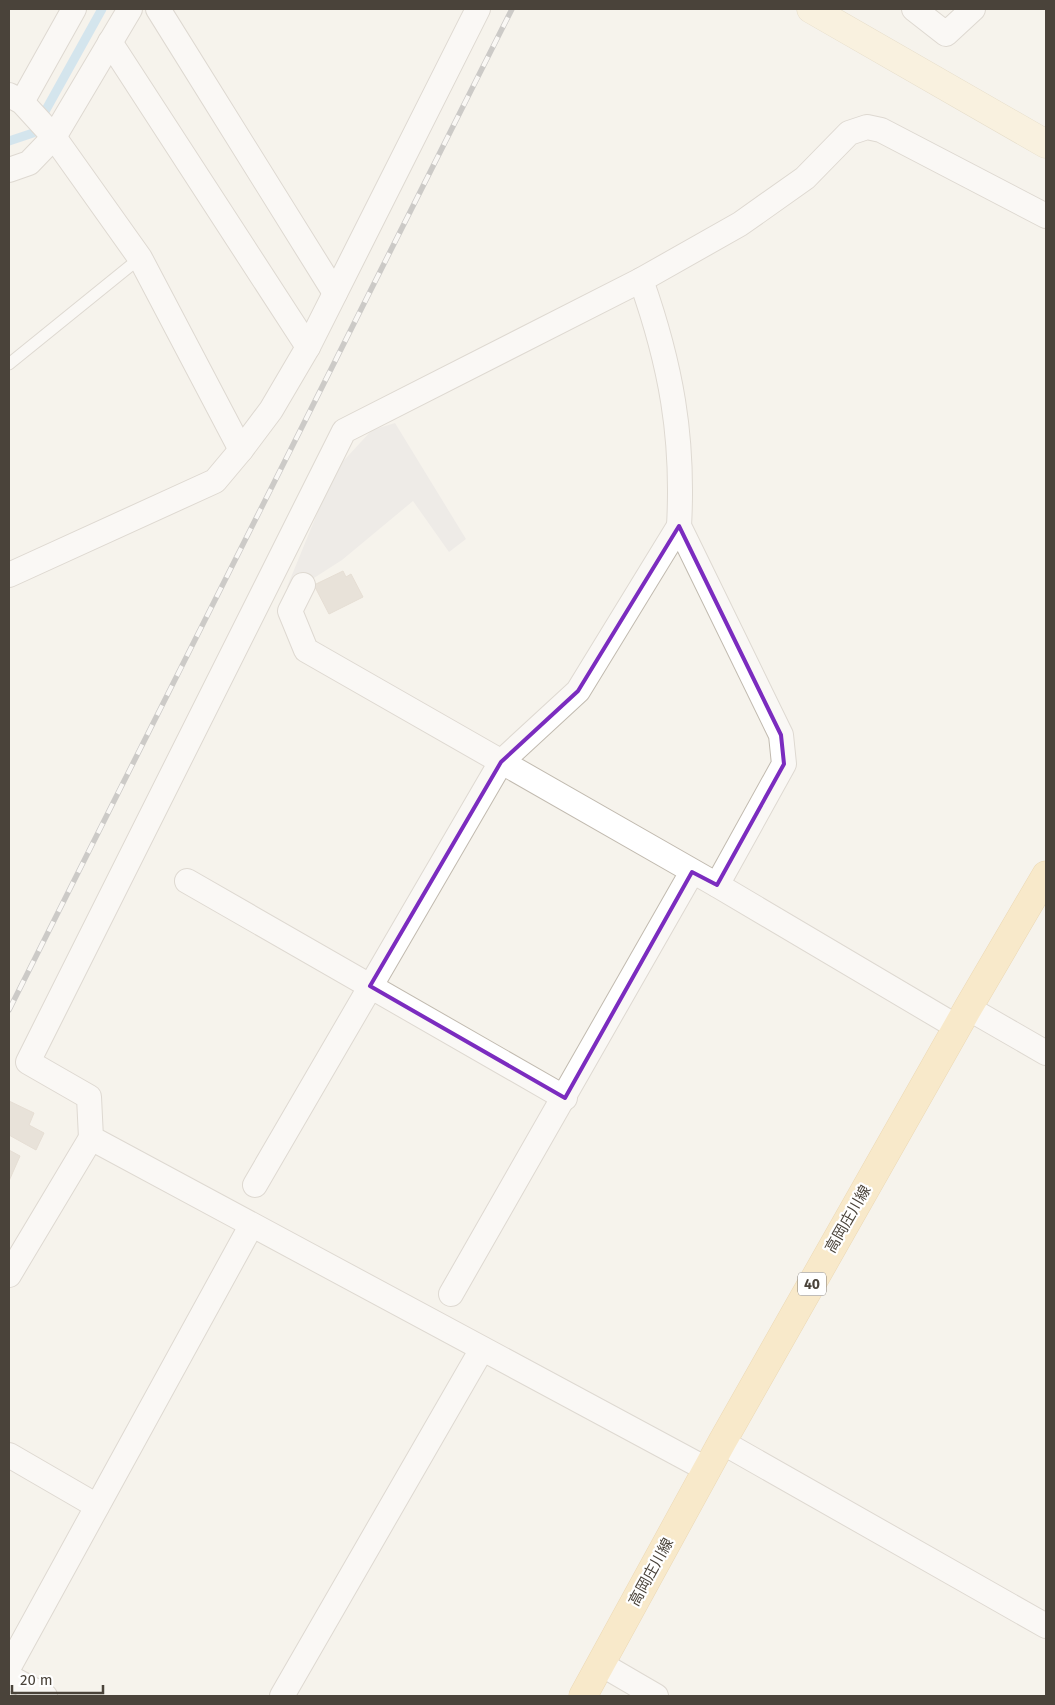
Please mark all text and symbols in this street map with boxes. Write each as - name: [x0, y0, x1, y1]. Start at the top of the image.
- street label: 高岡庄川線: [821, 1182, 875, 1256]
- road number: 40: [798, 1272, 826, 1296]
- street label: 高岡庄川線: [625, 1535, 677, 1609]
- scale bar: [12, 1662, 104, 1694]
- text: 20 m: [20, 1671, 53, 1689]

